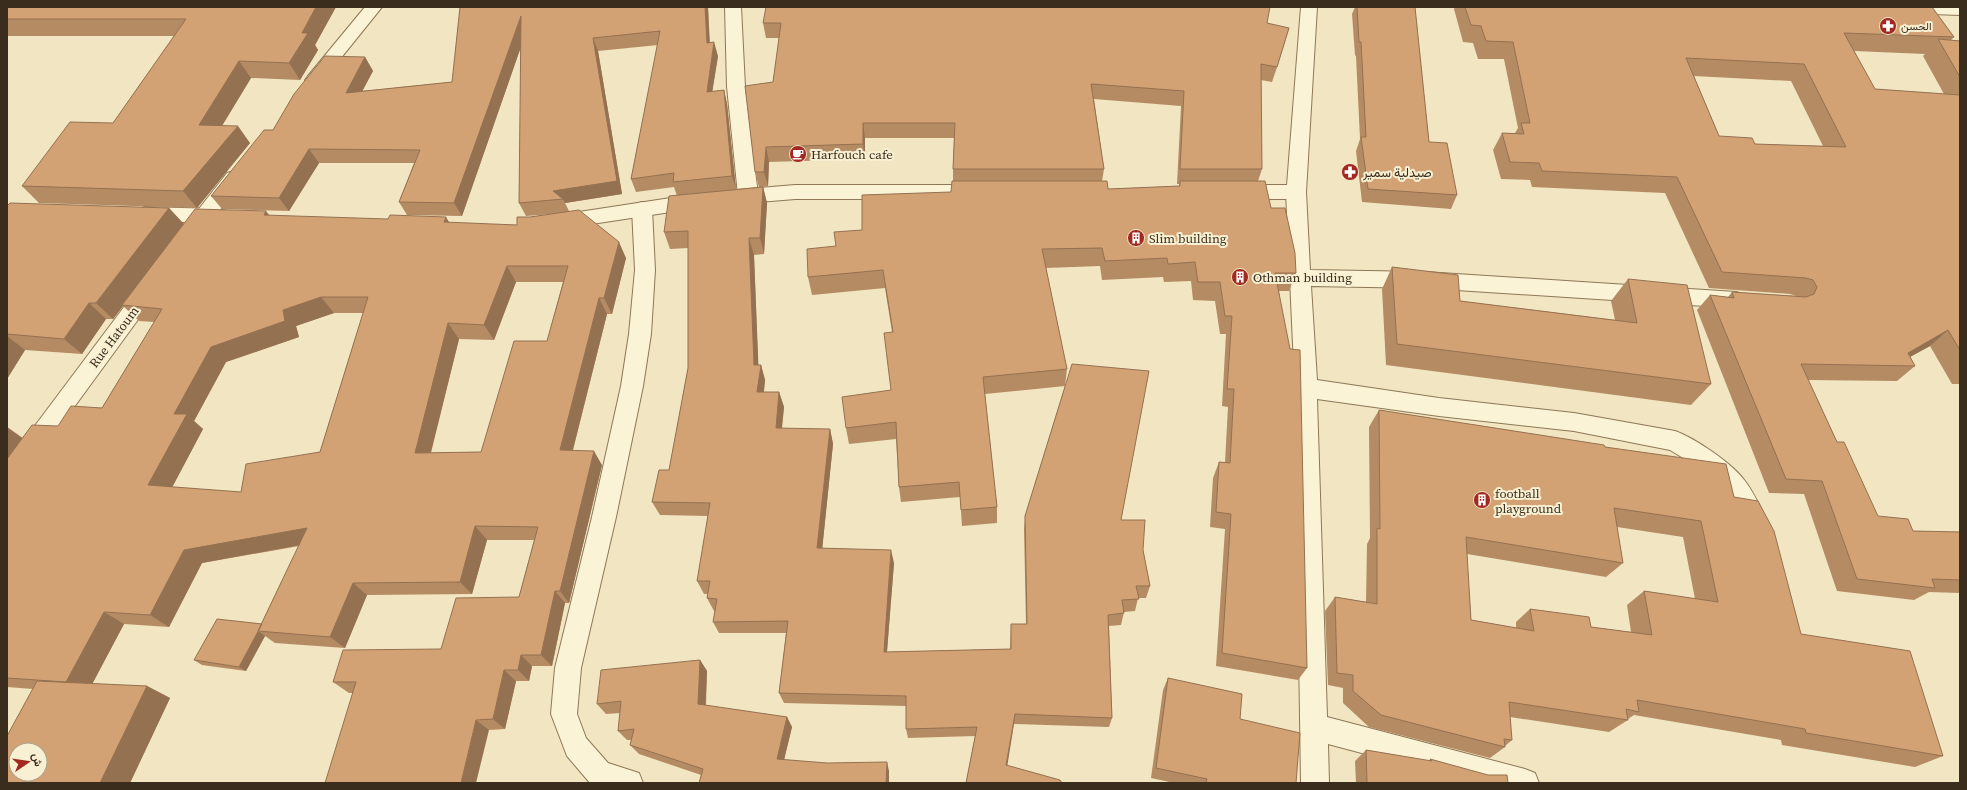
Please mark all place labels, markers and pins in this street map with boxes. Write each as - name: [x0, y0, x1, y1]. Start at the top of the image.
- pharmacy icon: الحسن: [1878, 16, 1898, 36]
- place label: الحسن: [1901, 19, 1931, 34]
- cafe icon: Harfouch cafe: [788, 144, 808, 164]
- place label: Harfouch cafe: [811, 146, 893, 163]
- pharmacy icon: صيدلية سمير: [1340, 162, 1360, 182]
- place label: صيدلية سمير: [1362, 164, 1432, 181]
- building icon: Slim building: [1126, 228, 1146, 248]
- place label: Slim building: [1149, 230, 1227, 247]
- building icon: Othman building: [1230, 267, 1250, 287]
- place label: Othman building: [1253, 269, 1352, 286]
- place label: football playground: [1495, 485, 1562, 517]
- building icon: football playground: [1472, 490, 1492, 510]

